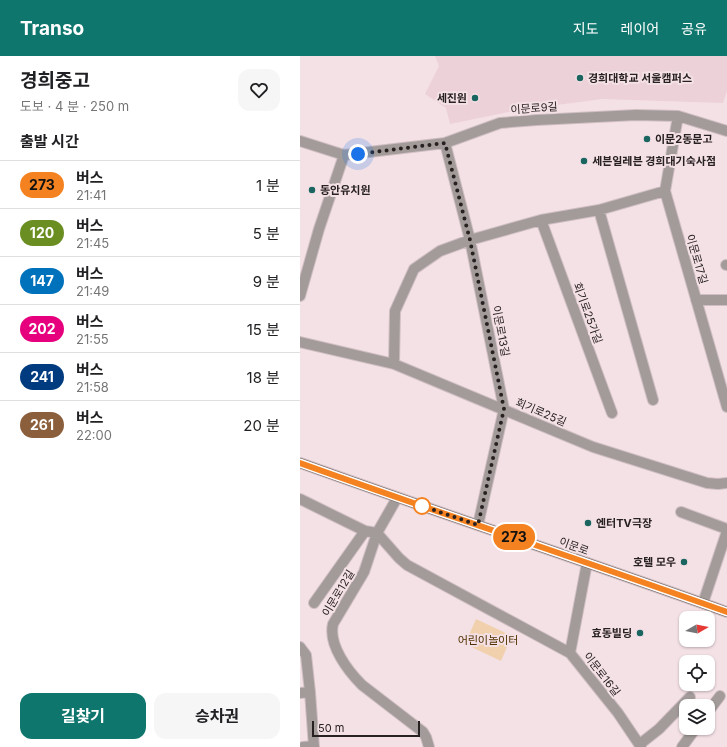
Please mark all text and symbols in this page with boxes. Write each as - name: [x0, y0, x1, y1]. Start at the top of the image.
- text: Transo: [20, 17, 84, 40]
- text: 지도: [573, 20, 599, 37]
- text: 레이어: [621, 20, 659, 37]
- text: 공유: [681, 20, 707, 37]
- text: 경희중고: [20, 69, 90, 92]
- button: heart: [238, 69, 280, 111]
- place label: 경희대학교 서울캠퍼스: [588, 71, 692, 85]
- marker: 경희대학교 서울캠퍼스: [575, 73, 585, 83]
- place label: 세진원: [437, 91, 467, 105]
- marker: 세진원: [470, 93, 480, 103]
- text: 도보 · 4 분 · 250 m: [20, 98, 129, 114]
- street label: 이문로9길: [510, 99, 558, 117]
- text: 출발 시간: [20, 132, 79, 151]
- place label: 이문2동문고: [655, 132, 713, 146]
- marker: 이문2동문고: [642, 134, 652, 144]
- your location: [348, 144, 368, 164]
- place label: 세븐일레븐 경희대기숙사점: [592, 154, 716, 168]
- marker: 세븐일레븐 경희대기숙사점: [579, 156, 589, 166]
- text: 버스: [76, 168, 104, 187]
- text: 273: [29, 176, 55, 193]
- text: 1 분: [256, 176, 280, 195]
- place label: 동안유치원: [320, 183, 371, 197]
- marker: 동안유치원: [307, 185, 317, 195]
- text: 21:41: [76, 187, 106, 203]
- text: 버스: [76, 216, 104, 235]
- text: 120: [30, 224, 54, 241]
- text: 5 분: [253, 224, 280, 243]
- street label: 이문로17길: [683, 232, 711, 286]
- text: 21:45: [76, 235, 109, 251]
- text: 버스: [76, 264, 104, 283]
- text: 147: [30, 272, 54, 289]
- text: 9 분: [253, 272, 280, 291]
- street label: 회기로25가길: [570, 281, 606, 345]
- text: 21:49: [76, 283, 109, 299]
- street label: 이문로13길: [489, 304, 513, 358]
- text: 버스: [76, 312, 104, 331]
- text: 202: [28, 320, 56, 337]
- text: 15 분: [247, 320, 280, 339]
- text: 21:55: [76, 331, 109, 347]
- text: 버스: [76, 360, 104, 379]
- text: 241: [30, 368, 54, 385]
- text: 18 분: [247, 368, 280, 387]
- text: 21:58: [76, 379, 109, 395]
- street label: 회기로25길: [513, 395, 569, 429]
- text: 버스: [76, 408, 104, 427]
- text: 261: [30, 416, 54, 433]
- text: 20 분: [243, 416, 280, 435]
- text: 22:00: [76, 427, 112, 443]
- unlabelled marker: [413, 497, 431, 515]
- place label: 엔터TV극장: [596, 516, 652, 530]
- marker: 엔터TV극장: [583, 518, 593, 528]
- line badge: 273: [491, 524, 537, 550]
- text: 273: [501, 528, 527, 545]
- street label: 이문로: [557, 534, 591, 558]
- place label: 호텔 모우: [633, 555, 676, 569]
- marker: 호텔 모우: [679, 557, 689, 567]
- street label: 이문로12길: [319, 567, 357, 619]
- north arrow: [679, 611, 715, 647]
- map controls: [679, 611, 715, 735]
- place label: 효동빌딩: [592, 626, 632, 640]
- marker: 효동빌딩: [635, 628, 645, 638]
- park label: 어린이놀이터: [458, 633, 518, 647]
- street label: 이문로16길: [581, 649, 623, 699]
- button: locate: [679, 655, 715, 691]
- button: 길찾기: [20, 693, 146, 739]
- button: 승차권: [154, 693, 280, 739]
- button: layers: [679, 699, 715, 735]
- scale bar: [312, 719, 420, 738]
- text: 50 m: [318, 721, 344, 735]

